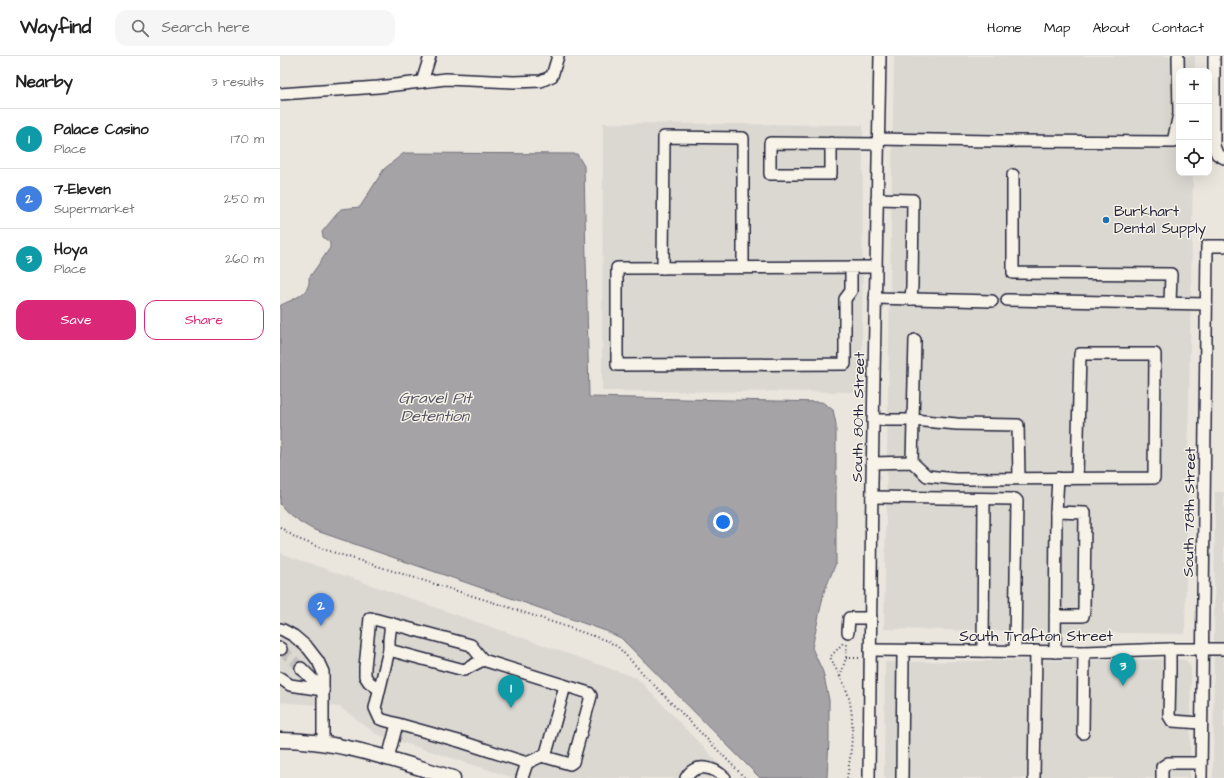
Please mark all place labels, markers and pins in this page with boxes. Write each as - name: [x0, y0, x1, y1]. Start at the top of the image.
- place label: Burkhart Dental Supply: [1114, 201, 1206, 240]
- marker: Burkhart Dental Supply: [1101, 215, 1111, 225]
- pin: 2: [308, 593, 334, 626]
- pin: 3: [1110, 653, 1136, 686]
- pin: 1: [498, 675, 524, 708]

